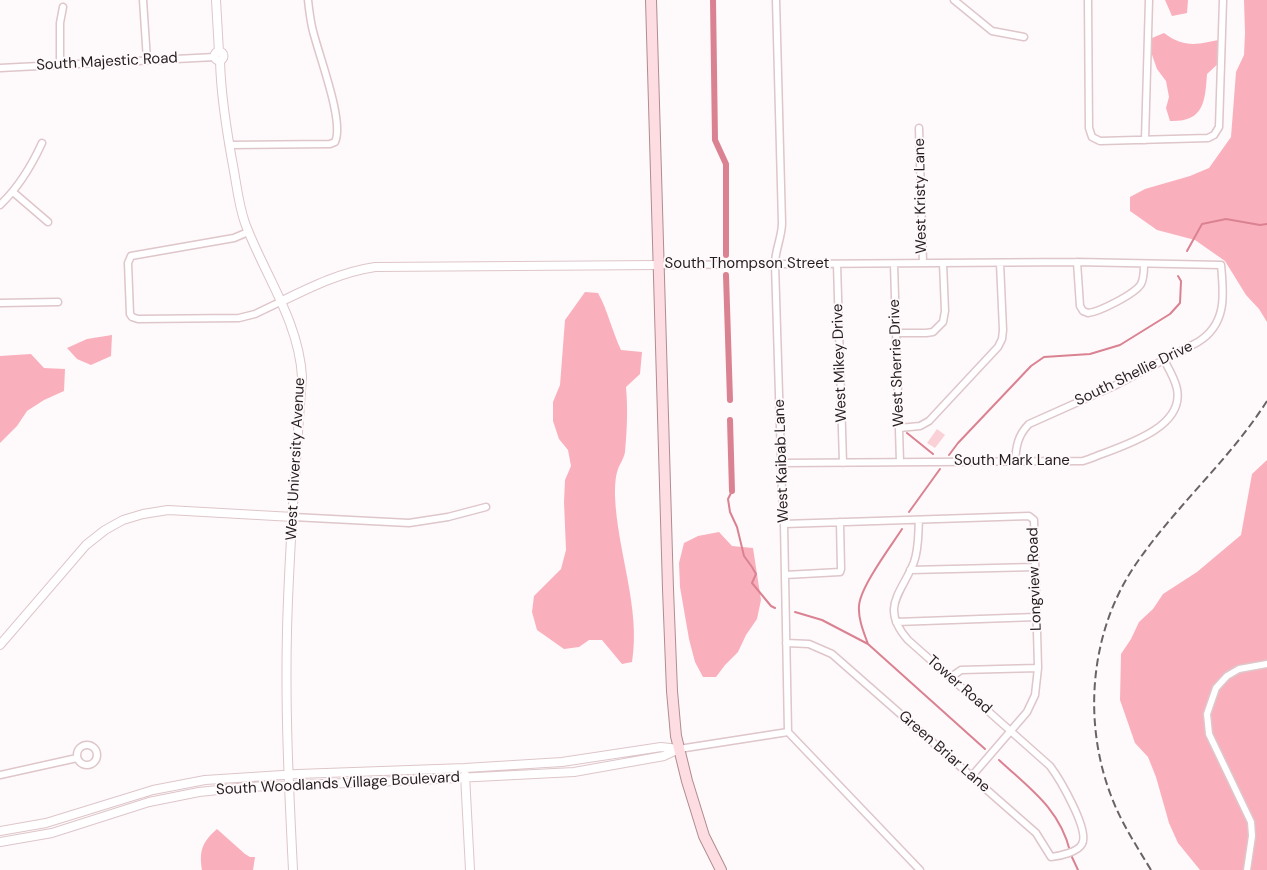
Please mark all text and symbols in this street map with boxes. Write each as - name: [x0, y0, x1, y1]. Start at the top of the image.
- street label: South Majestic Road: [36, 49, 178, 75]
- street label: West Kristy Lane: [911, 138, 931, 254]
- street label: South Thompson Street: [665, 255, 829, 273]
- street label: West Sherrie Drive: [886, 299, 908, 427]
- street label: West Mikey Drive: [829, 303, 851, 423]
- street label: South Shellie Drive: [1072, 338, 1196, 410]
- street label: West University Avenue: [283, 377, 309, 541]
- street label: West Kaibab Lane: [771, 399, 793, 523]
- street label: South Mark Lane: [954, 452, 1070, 470]
- street label: Longview Road: [1024, 527, 1046, 631]
- street label: Tower Road: [923, 652, 995, 718]
- street label: Green Briar Lane: [895, 707, 993, 797]
- street label: South Woodlands Village Boulevard: [216, 769, 460, 799]

